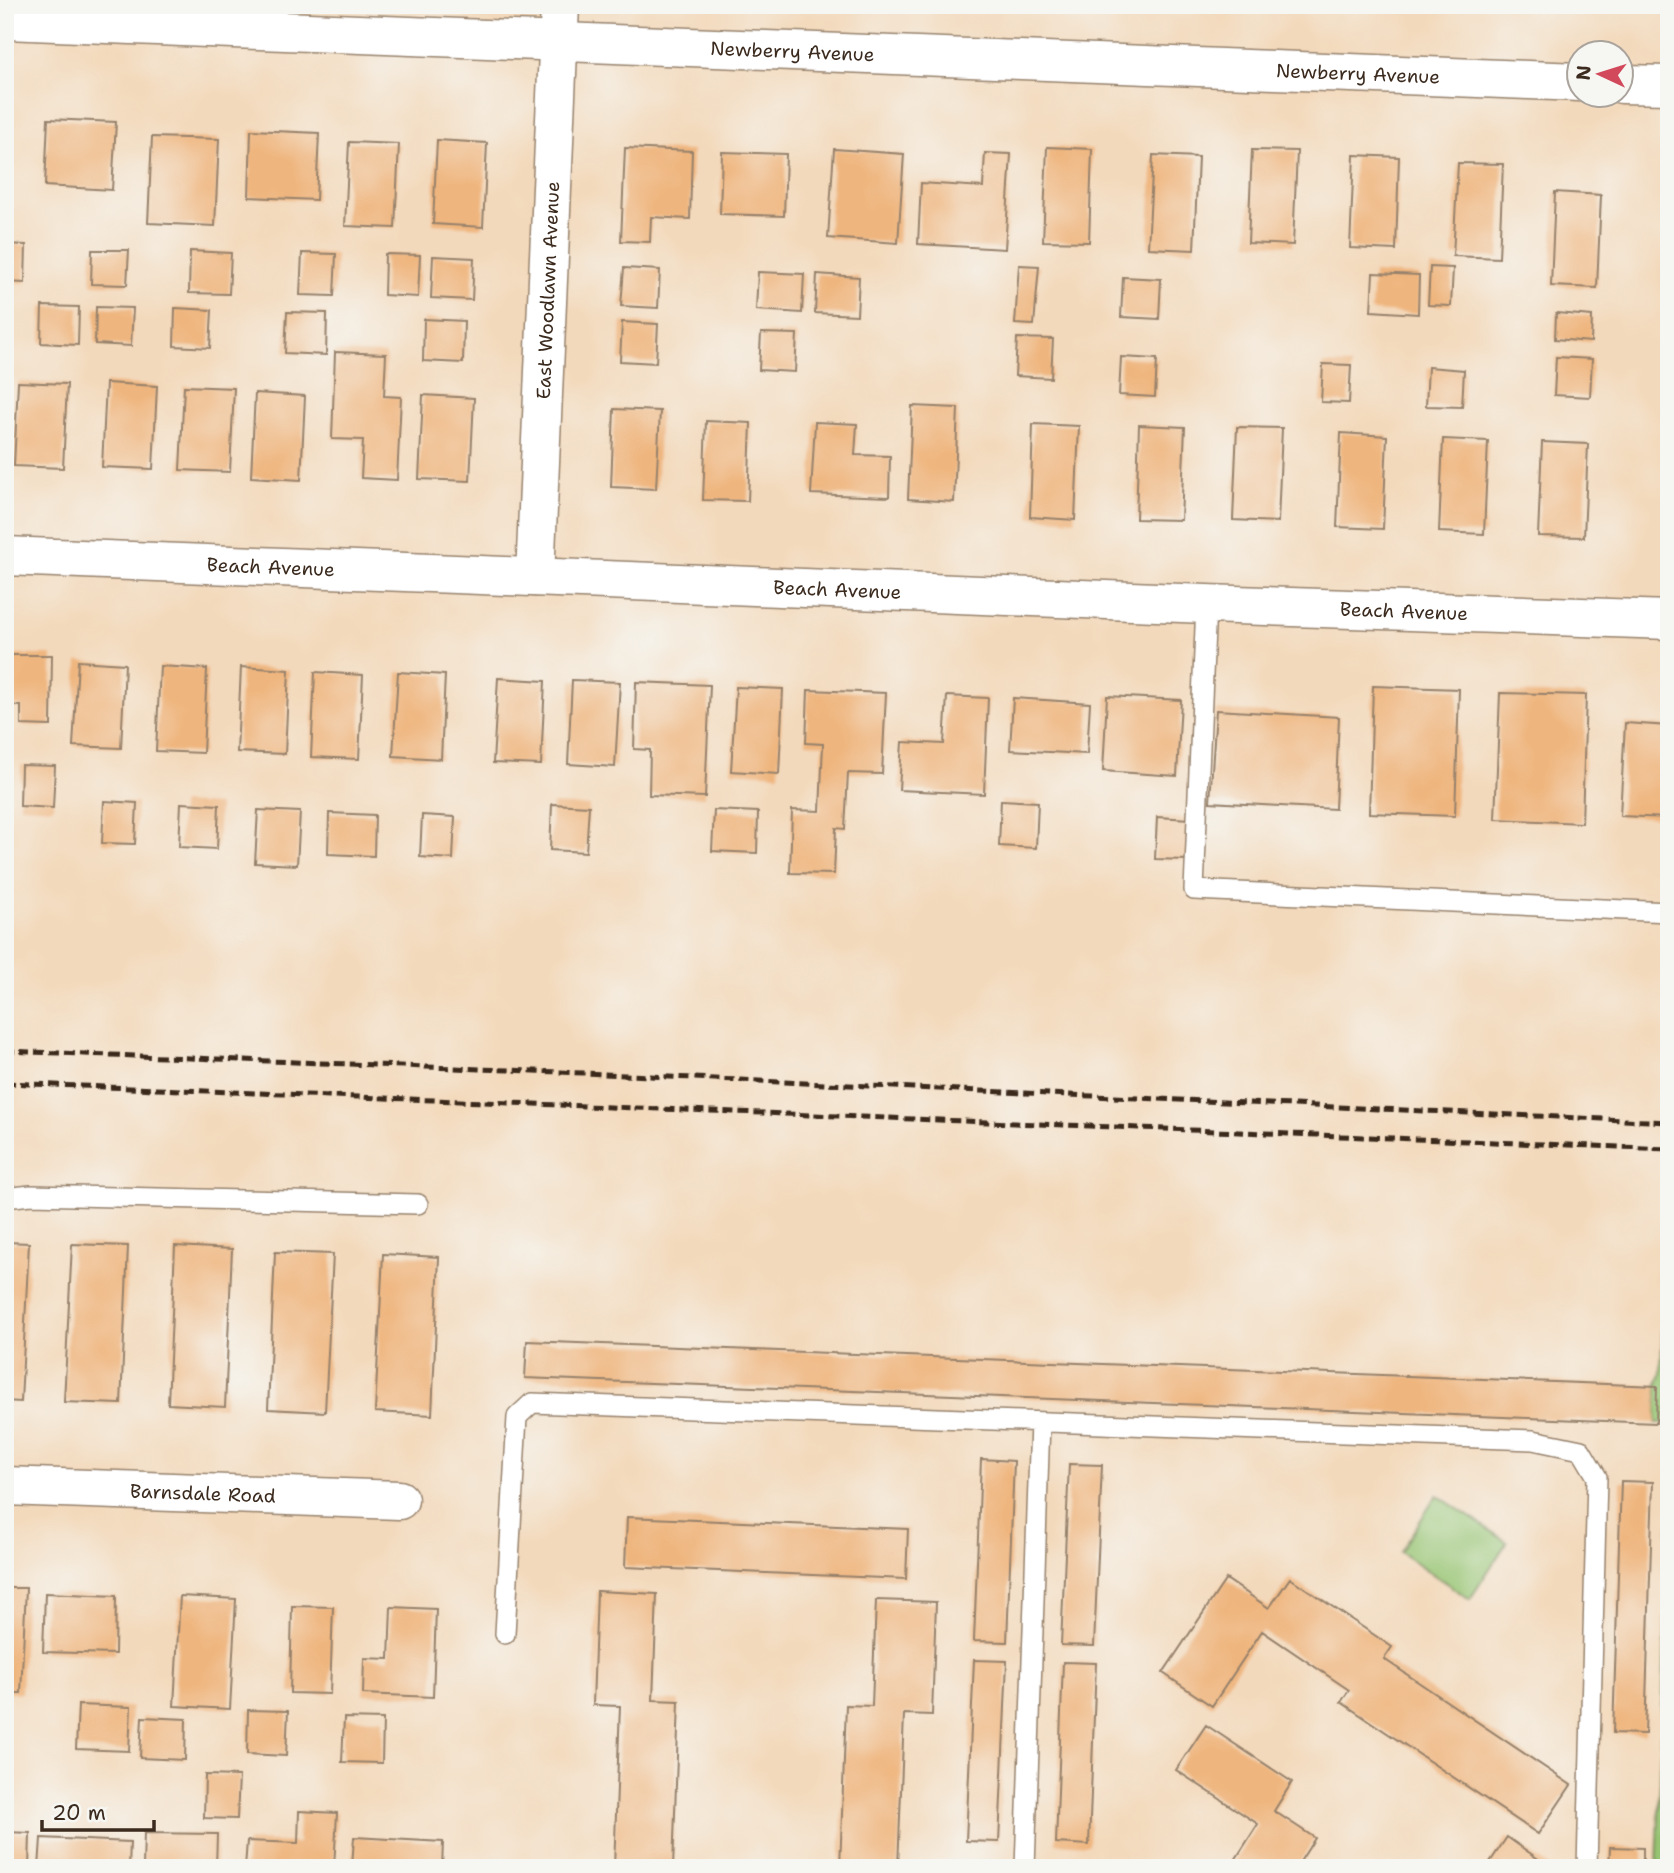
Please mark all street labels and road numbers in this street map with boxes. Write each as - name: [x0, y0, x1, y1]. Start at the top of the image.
- street label: Newberry Avenue: [710, 36, 875, 67]
- street label: Newberry Avenue: [1275, 58, 1440, 89]
- street label: East Woodlawn Avenue: [531, 181, 565, 400]
- street label: Beach Avenue: [206, 552, 335, 582]
- street label: Beach Avenue: [773, 575, 902, 605]
- street label: Beach Avenue: [1339, 597, 1468, 626]
- street label: Barnsdale Road: [130, 1478, 276, 1509]

